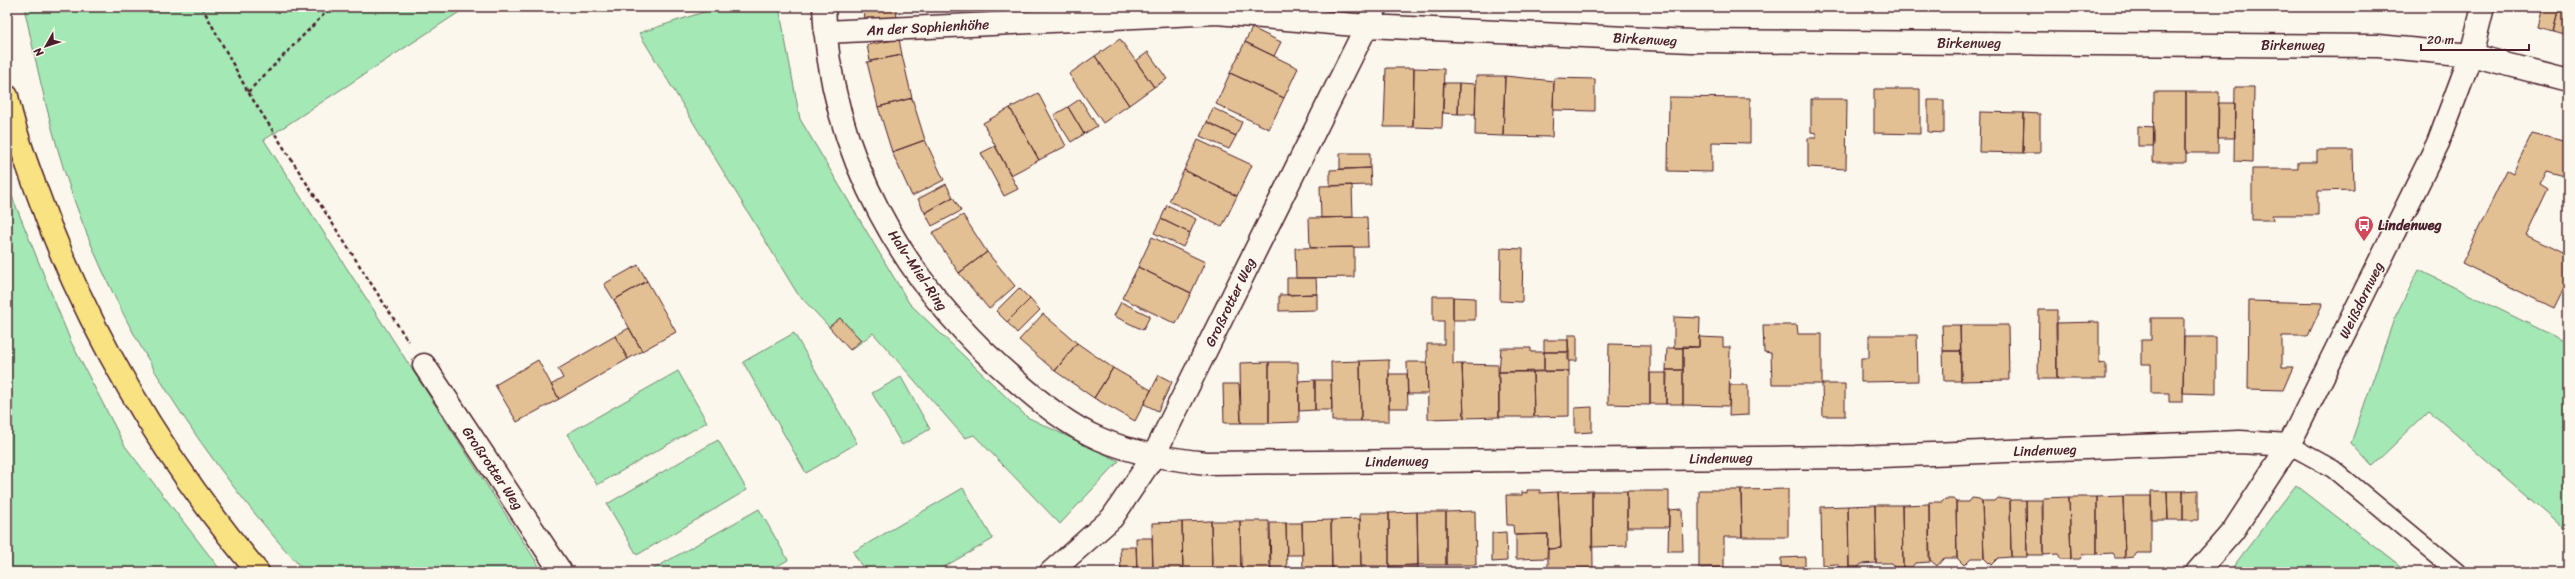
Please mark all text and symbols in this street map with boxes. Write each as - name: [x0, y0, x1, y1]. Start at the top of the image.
- street label: An der Sophienhöhe: [865, 12, 990, 43]
- street label: Birkenweg: [1612, 25, 1678, 54]
- north arrow: [26, 26, 66, 66]
- scale bar: [2421, 26, 2529, 52]
- text: 20 m: [2427, 29, 2454, 51]
- street label: Birkenweg: [1937, 31, 2001, 56]
- street label: Birkenweg: [2261, 33, 2325, 58]
- text: N: [29, 43, 49, 62]
- place label: Lindenweg: [2378, 213, 2442, 238]
- bus stop icon: Lindenweg: [2353, 214, 2375, 242]
- street label: Halv-Miel-Ring: [881, 224, 954, 316]
- street label: Großrotter Weg: [1198, 253, 1263, 351]
- street label: Weißdornweg: [2332, 257, 2391, 343]
- street label: Großrotter Weg: [455, 421, 530, 515]
- street label: Lindenweg: [2013, 437, 2077, 464]
- street label: Lindenweg: [1689, 445, 1753, 472]
- street label: Lindenweg: [1365, 448, 1429, 475]

